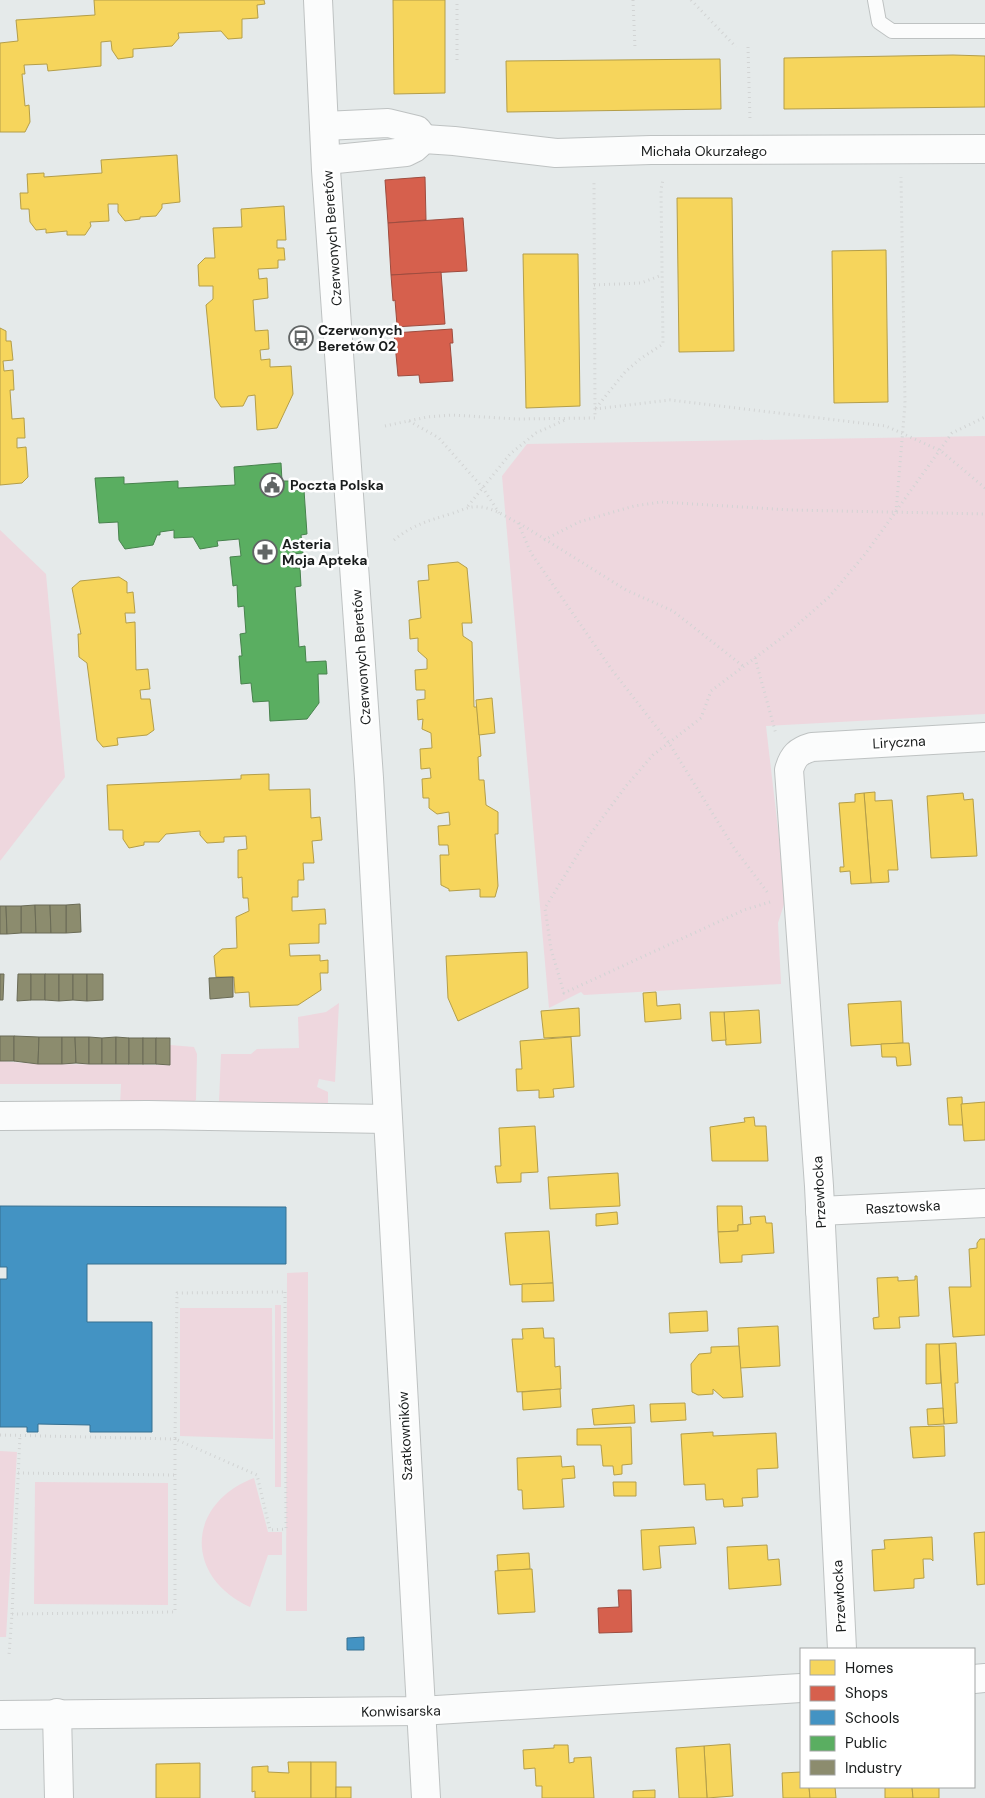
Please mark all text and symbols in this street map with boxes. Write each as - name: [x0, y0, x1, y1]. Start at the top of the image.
- street label: Michała Okurzałego: [641, 142, 767, 160]
- street label: Czerwonych Beretów: [318, 169, 346, 307]
- place label: Czerwonych Beretów 02: [318, 321, 403, 355]
- bus stop icon: Czerwonych Beretów 02: [288, 325, 314, 351]
- public building icon: Poczta Polska: [259, 472, 285, 498]
- place label: Poczta Polska: [290, 476, 384, 494]
- place label: Asteria Moja Apteka: [282, 535, 367, 569]
- pharmacy icon: Asteria Moja Apteka: [252, 539, 278, 565]
- street label: Czerwonych Beretów: [347, 588, 375, 726]
- street label: Liryczna: [872, 732, 926, 752]
- street label: Przewłocka: [808, 1155, 830, 1229]
- street label: Rasztowska: [865, 1196, 941, 1218]
- street label: Szatkowników: [394, 1391, 416, 1481]
- street label: Przewłocka: [828, 1559, 850, 1633]
- legend: [800, 1648, 975, 1788]
- text: Homes: [845, 1658, 894, 1678]
- text: Shops: [845, 1683, 888, 1703]
- street label: Konwisarska: [361, 1701, 441, 1721]
- text: Schools: [845, 1708, 900, 1728]
- text: Public: [845, 1733, 887, 1753]
- text: Industry: [845, 1758, 903, 1778]

